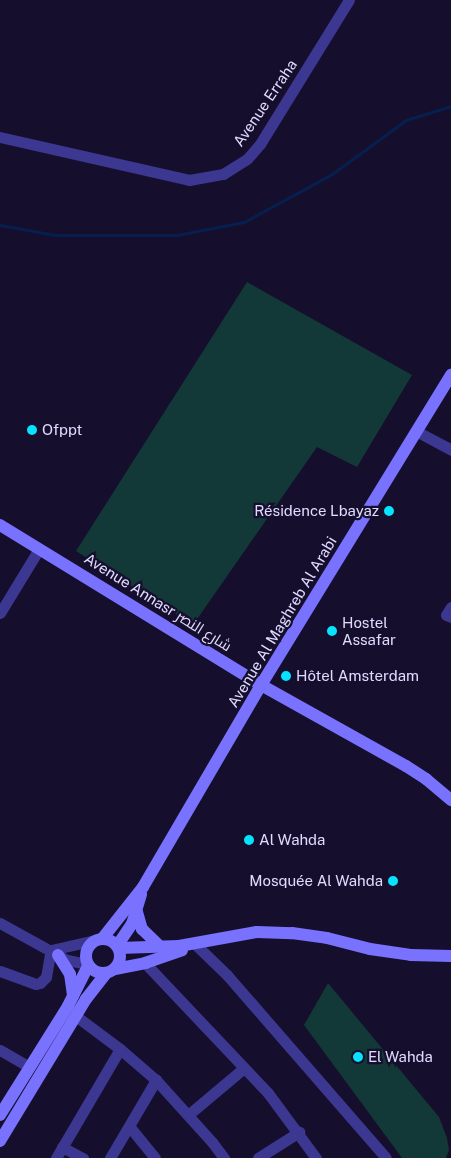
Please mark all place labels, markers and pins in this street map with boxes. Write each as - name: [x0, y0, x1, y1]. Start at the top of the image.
- place label: Ofppt: [42, 421, 82, 439]
- marker: Ofppt: [26, 424, 38, 436]
- place label: Résidence Lbayaz: [254, 502, 379, 520]
- marker: Résidence Lbayaz: [383, 505, 395, 517]
- place label: Hostel Assafar: [342, 613, 396, 648]
- marker: Hostel Assafar: [326, 625, 338, 637]
- place label: Hôtel Amsterdam: [296, 667, 419, 685]
- marker: Hôtel Amsterdam: [280, 670, 292, 682]
- place label: Al Wahda: [259, 831, 326, 849]
- marker: Al Wahda: [243, 834, 255, 846]
- place label: Mosquée Al Wahda: [249, 872, 383, 890]
- marker: Mosquée Al Wahda: [387, 875, 399, 887]
- place label: El Wahda: [368, 1048, 433, 1066]
- marker: El Wahda: [352, 1051, 364, 1063]

